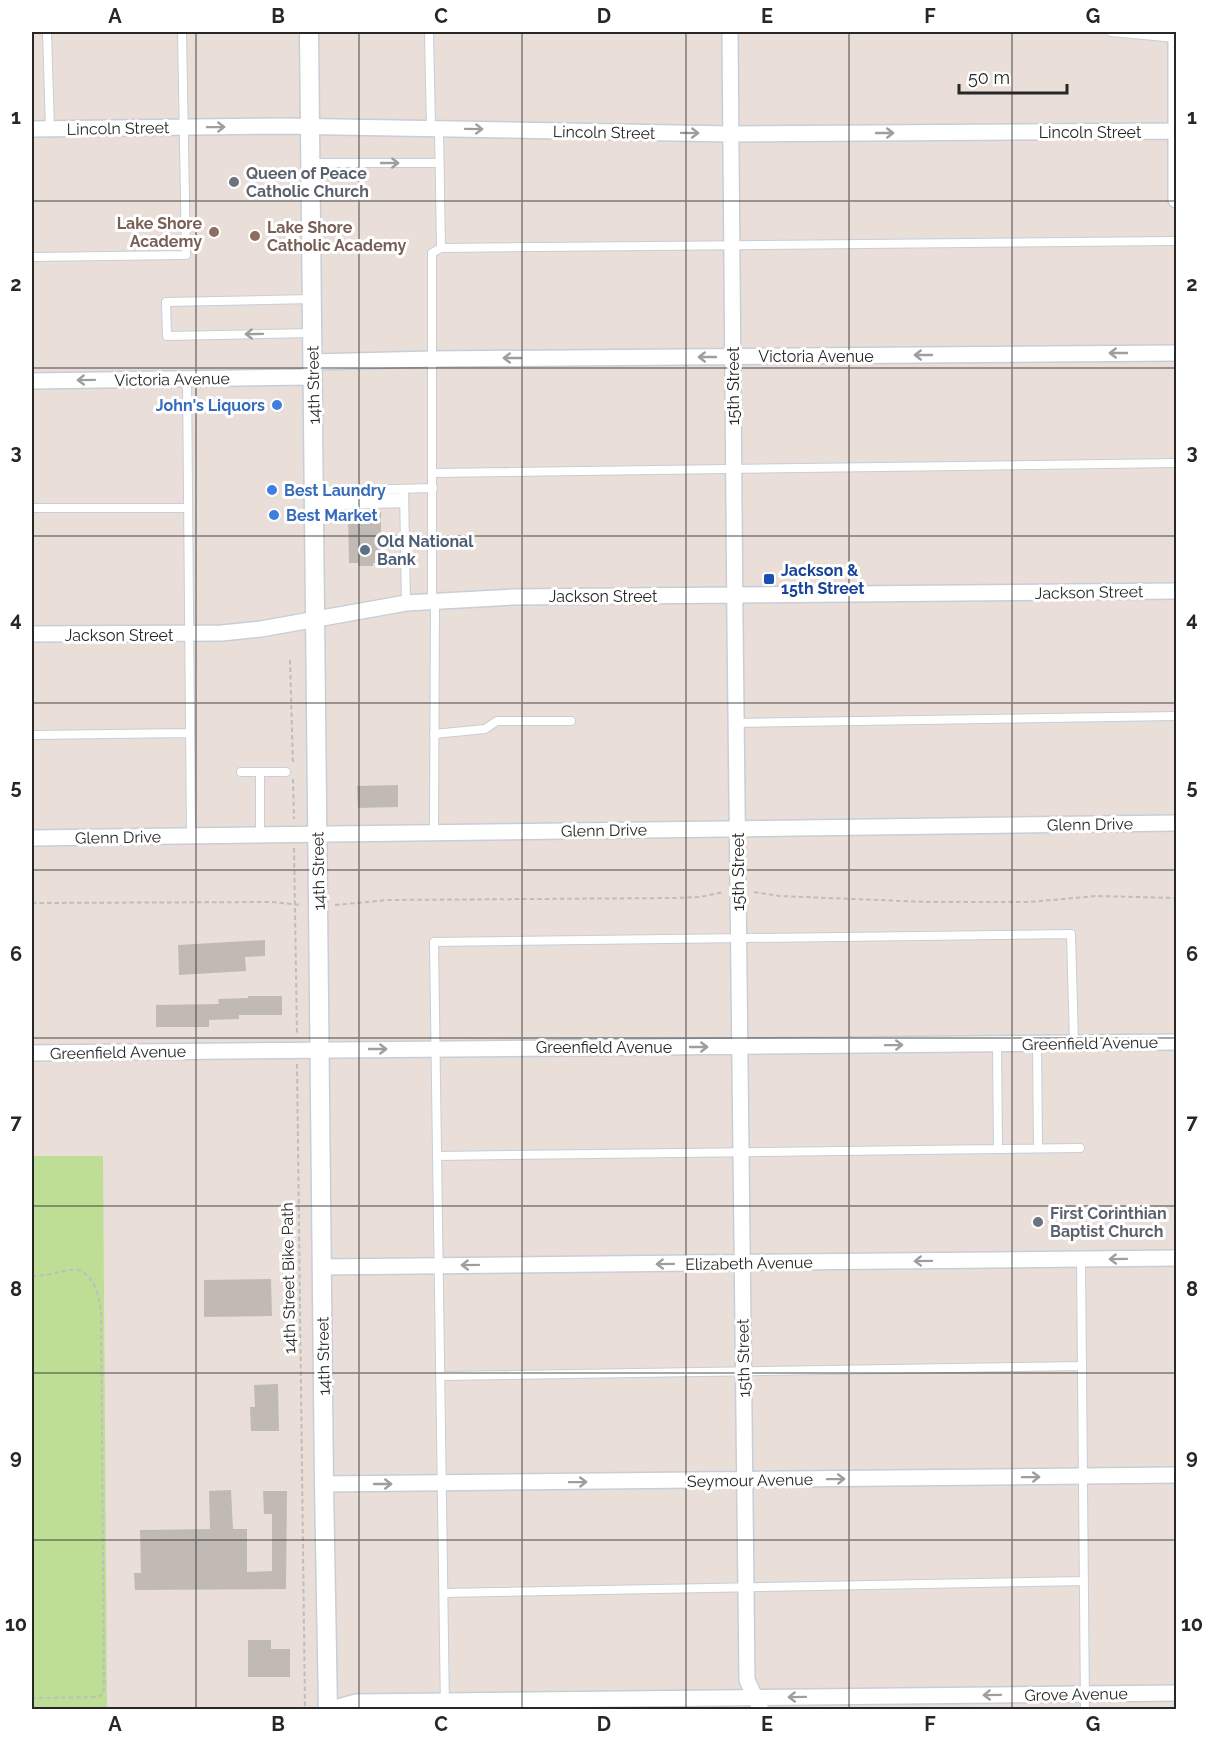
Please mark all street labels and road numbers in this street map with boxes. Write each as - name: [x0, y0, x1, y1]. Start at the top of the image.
- street label: Lincoln Street: [67, 118, 170, 139]
- street label: Lincoln Street: [553, 122, 656, 143]
- street label: Lincoln Street: [1039, 123, 1142, 142]
- street label: 14th Street: [303, 345, 324, 425]
- street label: 15th Street: [724, 346, 743, 425]
- street label: Victoria Avenue: [758, 347, 874, 366]
- street label: Victoria Avenue: [114, 369, 230, 390]
- street label: Jackson Street: [1035, 582, 1144, 603]
- street label: Jackson Street: [549, 587, 658, 606]
- street label: Jackson Street: [65, 626, 174, 645]
- street label: Glenn Drive: [1047, 814, 1133, 835]
- street label: Glenn Drive: [561, 820, 647, 841]
- street label: Glenn Drive: [75, 827, 161, 848]
- street label: 14th Street: [308, 831, 329, 911]
- street label: 15th Street: [729, 832, 748, 911]
- street label: Greenfield Avenue: [1022, 1033, 1158, 1054]
- street label: Greenfield Avenue: [536, 1038, 672, 1057]
- street label: Greenfield Avenue: [50, 1042, 186, 1063]
- street label: 14th Street Bike Path: [278, 1202, 299, 1354]
- street label: Elizabeth Avenue: [685, 1253, 813, 1274]
- street label: 14th Street: [313, 1316, 334, 1396]
- street label: 15th Street: [733, 1318, 754, 1398]
- street label: Seymour Avenue: [687, 1470, 813, 1491]
- street label: Grove Avenue: [1024, 1684, 1128, 1705]

